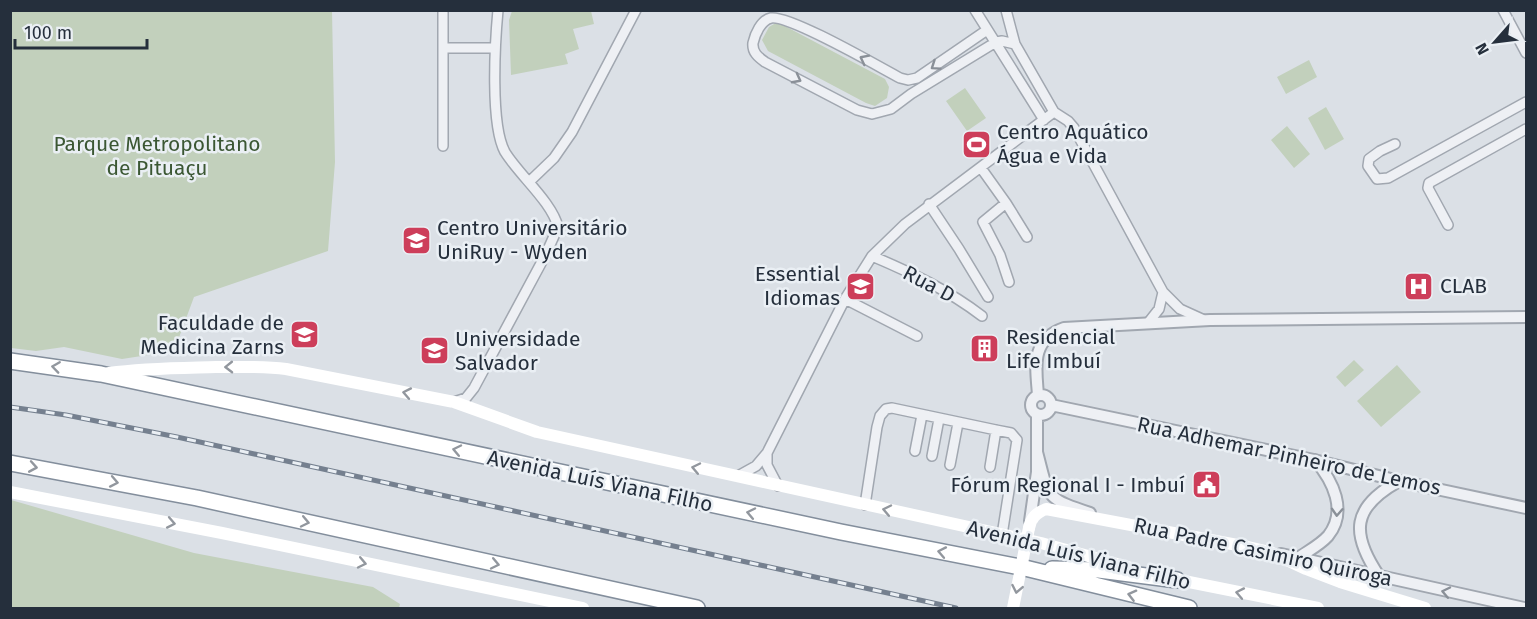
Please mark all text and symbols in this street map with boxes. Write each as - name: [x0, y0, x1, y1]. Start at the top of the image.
- scale bar: [15, 12, 147, 50]
- north arrow: [1465, 12, 1525, 72]
- text: 100 m: [24, 22, 72, 44]
- text: N: [1471, 40, 1493, 58]
- one-way arrow: [859, 55, 870, 67]
- one-way arrow: [931, 59, 942, 70]
- one-way arrow: [791, 72, 802, 83]
- place label: Centro Aquático Água e Vida: [997, 119, 1149, 169]
- sports icon: Centro Aquático Água e Vida: [960, 128, 992, 160]
- park label: Parque Metropolitano de Pituaçu: [53, 131, 261, 181]
- place label: Centro Universitário UniRuy - Wyden: [437, 215, 627, 265]
- school or university icon: Centro Universitário UniRuy - Wyden: [400, 224, 432, 256]
- street label: Rua D: [898, 260, 960, 308]
- place label: Essential Idiomas: [755, 261, 840, 311]
- school or university icon: Essential Idiomas: [845, 270, 877, 302]
- hospital icon: CLAB: [1403, 270, 1435, 302]
- place label: CLAB: [1440, 273, 1487, 299]
- place label: Faculdade de Medicina Zarns: [140, 310, 284, 360]
- school or university icon: Faculdade de Medicina Zarns: [289, 319, 321, 351]
- place label: Residencial Life Imbuí: [1006, 324, 1115, 374]
- place label: Universidade Salvador: [455, 326, 580, 376]
- building icon: Residencial Life Imbuí: [969, 333, 1001, 365]
- school or university icon: Universidade Salvador: [418, 335, 450, 367]
- one-way arrow: [225, 361, 234, 373]
- one-way arrow: [51, 362, 60, 374]
- one-way arrow: [402, 387, 412, 400]
- street label: Rua Adhemar Pinheiro de Lemos: [1135, 411, 1443, 501]
- street label: Avenida Luís Viana Filho: [485, 444, 715, 518]
- one-way arrow: [453, 445, 463, 458]
- one-way arrow: [28, 460, 38, 473]
- one-way arrow: [692, 462, 702, 475]
- public building icon: Fórum Regional I - Imbuí: [1190, 469, 1222, 501]
- place label: Fórum Regional I - Imbuí: [950, 472, 1185, 498]
- one-way arrow: [109, 475, 119, 488]
- one-way arrow: [882, 504, 892, 517]
- one-way arrow: [746, 507, 756, 520]
- one-way arrow: [1330, 507, 1343, 516]
- street label: Rua Padre Casimiro Quiroga: [1131, 512, 1395, 592]
- one-way arrow: [299, 515, 309, 528]
- street label: Avenida Luís Viana Filho: [964, 515, 1194, 595]
- one-way arrow: [166, 516, 176, 529]
- one-way arrow: [937, 546, 947, 559]
- one-way arrow: [357, 556, 367, 569]
- one-way arrow: [490, 557, 500, 570]
- one-way arrow: [1011, 584, 1024, 594]
- one-way arrow: [1441, 586, 1451, 599]
- one-way arrow: [1235, 587, 1245, 600]
- one-way arrow: [1127, 589, 1137, 602]

